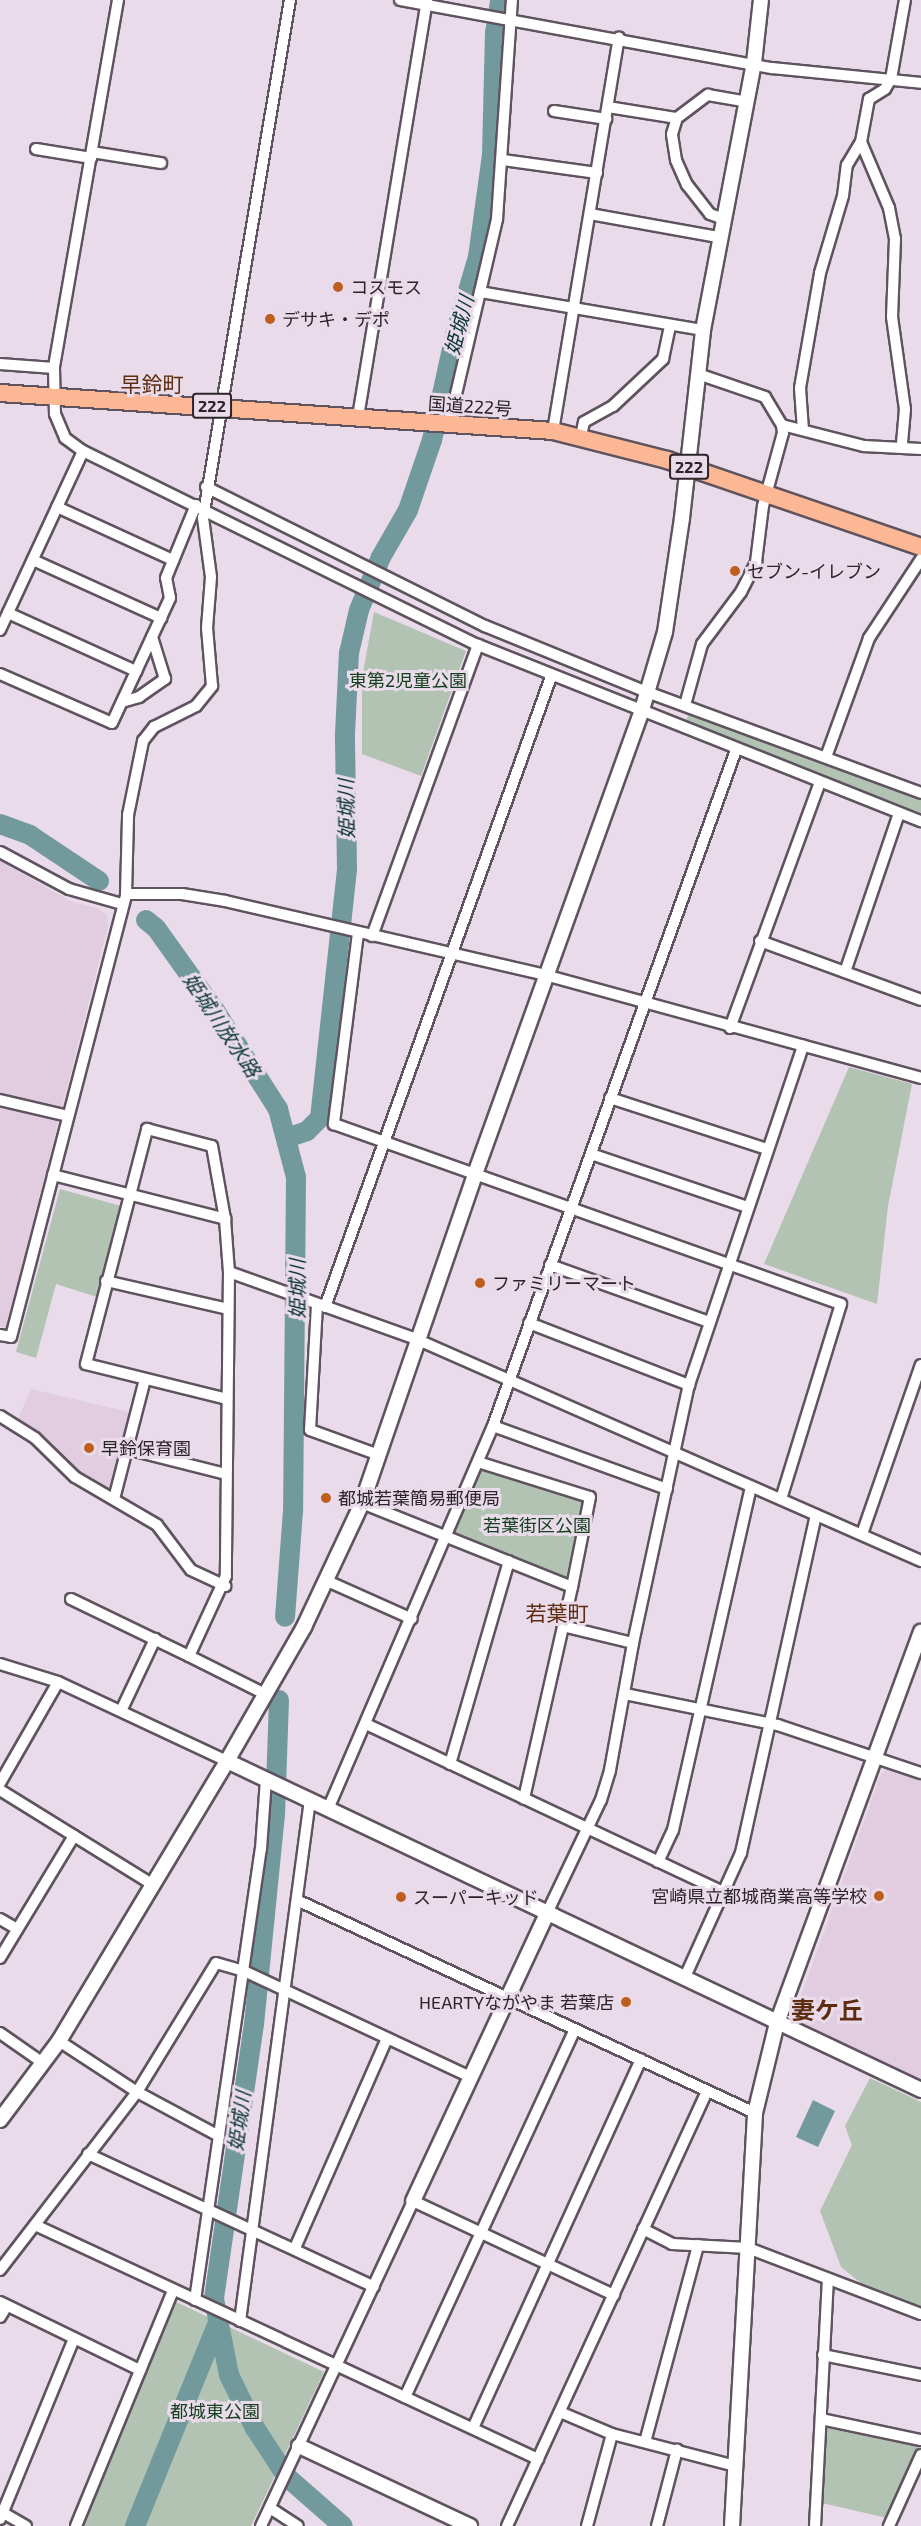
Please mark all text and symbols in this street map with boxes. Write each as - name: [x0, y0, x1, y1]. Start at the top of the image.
- place label: コスモス: [350, 276, 422, 298]
- marker: コスモス: [331, 280, 345, 294]
- water label: 姫城川: [440, 293, 478, 357]
- place label: デサキ・デポ: [282, 308, 390, 330]
- marker: デサキ・デポ: [263, 312, 277, 326]
- district label: 早鈴町: [121, 371, 183, 397]
- street label: 国道222号: [427, 392, 513, 420]
- road number: 222: [191, 393, 233, 419]
- road number: 222: [668, 454, 710, 480]
- place label: セブン-イレブン: [747, 560, 881, 582]
- marker: セブン-イレブン: [728, 564, 742, 578]
- park label: 東第2児童公園: [349, 669, 467, 691]
- water label: 姫城川: [333, 779, 359, 839]
- water label: 姫城川放水路: [179, 969, 265, 1081]
- water label: 姫城川: [285, 1259, 309, 1319]
- place label: ファミリーマート: [492, 1272, 636, 1294]
- marker: ファミリーマート: [473, 1276, 487, 1290]
- place label: 早鈴保育園: [101, 1437, 191, 1459]
- marker: 早鈴保育園: [82, 1441, 96, 1455]
- place label: 都城若葉簡易郵便局: [338, 1487, 500, 1509]
- marker: 都城若葉簡易郵便局: [319, 1491, 333, 1505]
- park label: 若葉街区公園: [483, 1514, 591, 1536]
- district label: 若葉町: [526, 1600, 588, 1626]
- place label: 宮崎県立都城商業高等学校: [651, 1885, 867, 1907]
- place label: スーパーキッド: [413, 1886, 539, 1908]
- marker: 宮崎県立都城商業高等学校: [872, 1889, 886, 1903]
- marker: スーパーキッド: [394, 1890, 408, 1904]
- place label: HEARTYながやま 若葉店: [419, 1991, 614, 2013]
- marker: HEARTYながやま 若葉店: [619, 1995, 633, 2009]
- district label: 妻ケ丘: [791, 1996, 863, 2024]
- water label: 姫城川: [223, 2090, 255, 2152]
- park label: 都城東公園: [170, 2400, 260, 2422]

